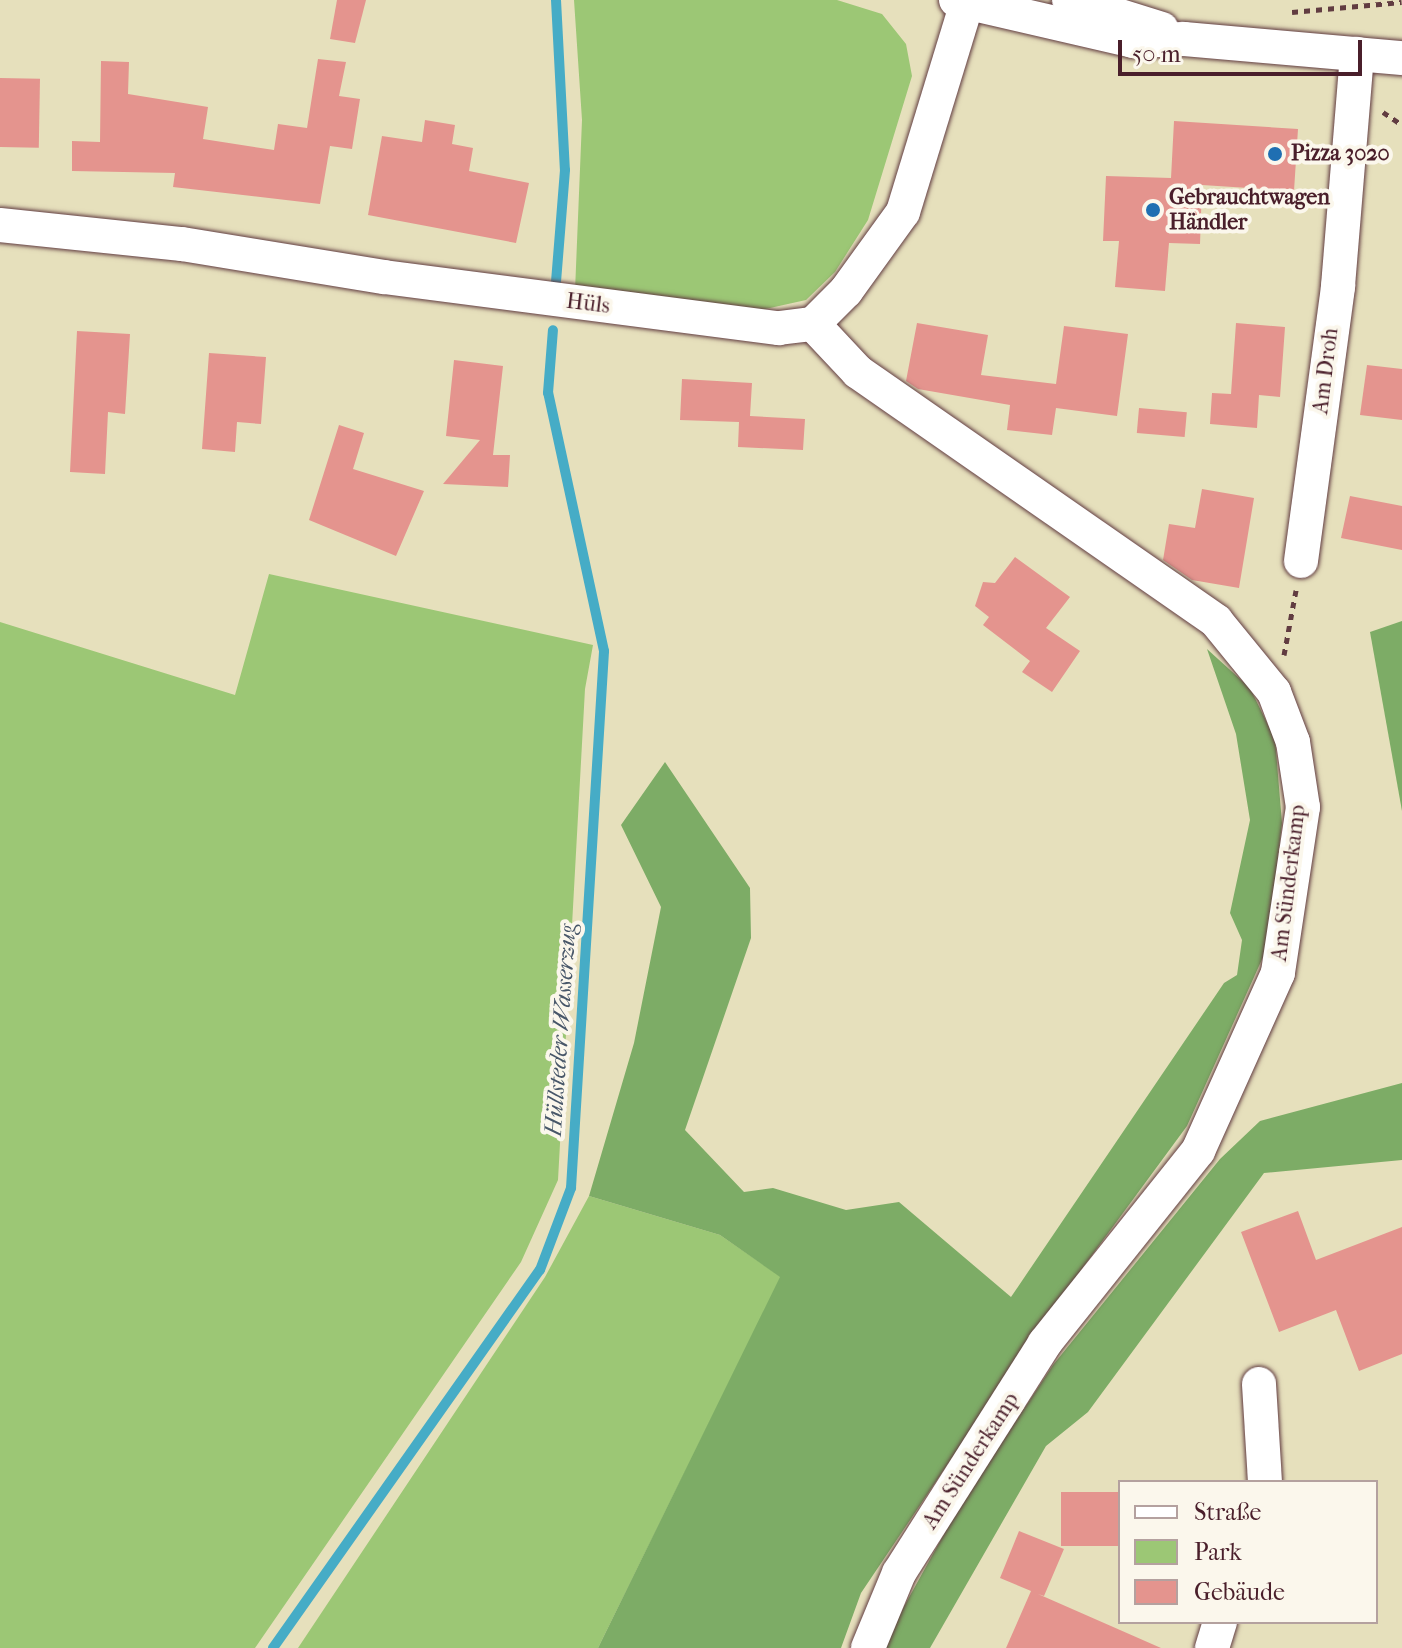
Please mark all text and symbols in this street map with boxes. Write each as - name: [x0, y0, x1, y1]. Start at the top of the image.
- scale bar: [1122, 24, 1366, 74]
- text: 50 m: [1132, 40, 1181, 68]
- place label: Pizza 3020: [1291, 141, 1390, 167]
- marker: Pizza 3020: [1266, 145, 1284, 163]
- place label: Gebrauchtwagen Händler: [1169, 184, 1330, 236]
- marker: Gebrauchtwagen Händler: [1144, 201, 1162, 219]
- street label: Hüls: [565, 288, 611, 320]
- street label: Am Droh: [1308, 326, 1344, 416]
- street label: Am Sünderkamp: [1266, 803, 1312, 963]
- water label: Hüllsteder Wasserzug: [539, 923, 583, 1137]
- street label: Am Sünderkamp: [917, 1388, 1025, 1534]
- legend: [1118, 1480, 1378, 1624]
- text: Straße: [1194, 1498, 1261, 1526]
- text: Park: [1194, 1538, 1242, 1566]
- text: Gebäude: [1194, 1578, 1285, 1606]

